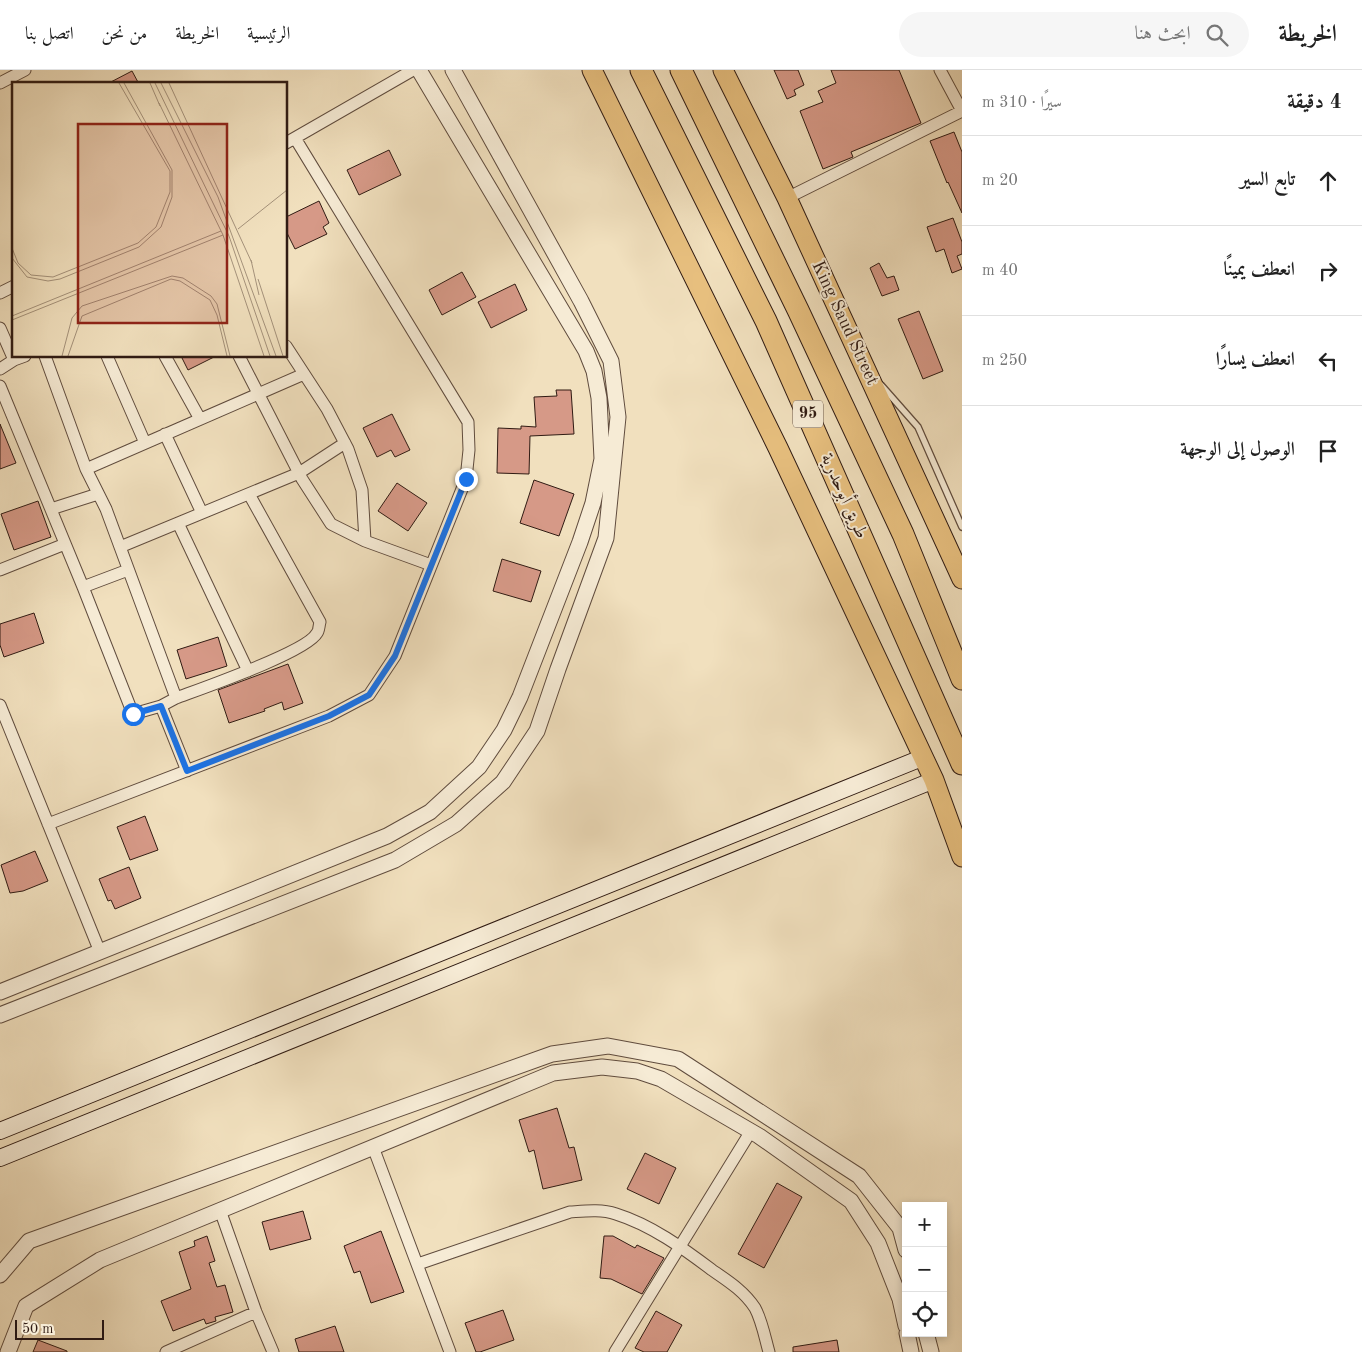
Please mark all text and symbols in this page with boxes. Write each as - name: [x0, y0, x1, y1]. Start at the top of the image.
- search box: [899, 12, 1249, 57]
- icon: search: [1203, 21, 1231, 49]
- text: الخريطة: [1279, 23, 1337, 47]
- text: اتصل بنا: [25, 25, 74, 43]
- text: من نحن: [102, 25, 147, 43]
- text: الخريطة: [175, 25, 219, 43]
- text: الرئيسية: [247, 25, 290, 43]
- text: ابحث هنا: [1135, 25, 1191, 44]
- inset map: [12, 82, 288, 358]
- text: 4 دقيقة: [1287, 92, 1342, 113]
- text: سيرًا · 310 m: [982, 95, 1062, 111]
- icon: ahead: [1314, 167, 1342, 195]
- text: تابع السير: [1240, 171, 1295, 190]
- text: 20 m: [982, 173, 1018, 189]
- icon: right: [1314, 257, 1342, 285]
- street label: King Saud Street: [808, 258, 882, 388]
- text: انعطف يمينًا: [1223, 261, 1295, 280]
- text: 40 m: [982, 263, 1018, 279]
- icon: left: [1314, 347, 1342, 375]
- text: انعطف يسارًا: [1216, 351, 1295, 370]
- text: 250 m: [982, 353, 1027, 369]
- road number: 95: [793, 400, 823, 428]
- icon: arrive: [1314, 437, 1342, 465]
- text: الوصول إلى الوجهة: [1180, 441, 1295, 460]
- street label: طريق أبوحدرية: [815, 449, 875, 542]
- route end: [455, 468, 478, 491]
- route start: [122, 703, 145, 726]
- map controls: [902, 1202, 947, 1337]
- button: +: [902, 1202, 947, 1247]
- button: −: [902, 1247, 947, 1292]
- button: locate: [902, 1292, 947, 1337]
- scale bar: [15, 1317, 104, 1340]
- text: 50 m: [22, 1322, 53, 1336]

